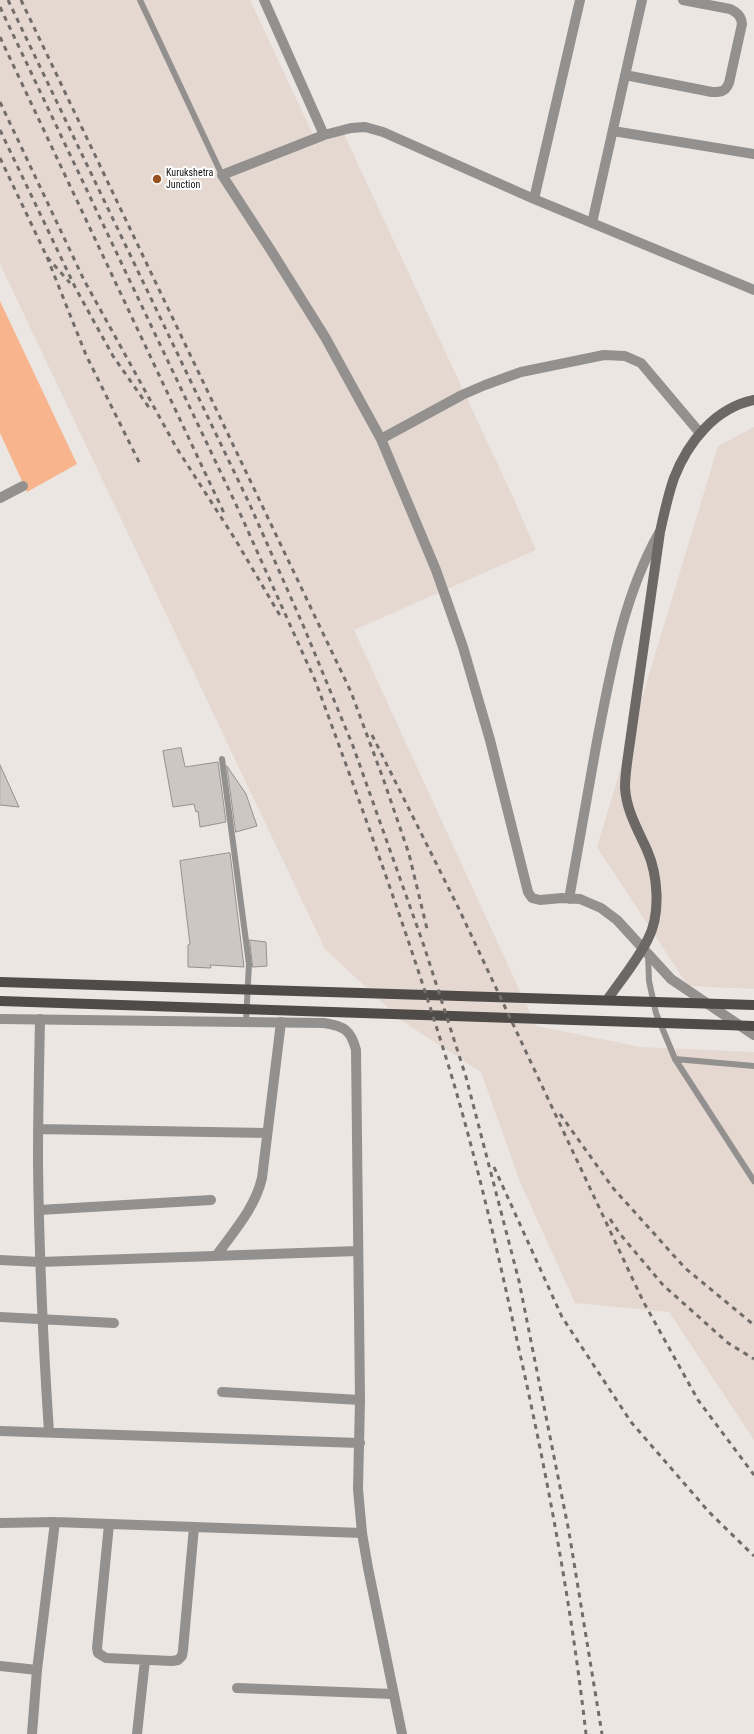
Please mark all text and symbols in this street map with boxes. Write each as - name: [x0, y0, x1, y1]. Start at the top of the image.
- place label: Kurukshetra Junction: [166, 167, 213, 190]
- marker: Kurukshetra Junction: [151, 173, 163, 185]

